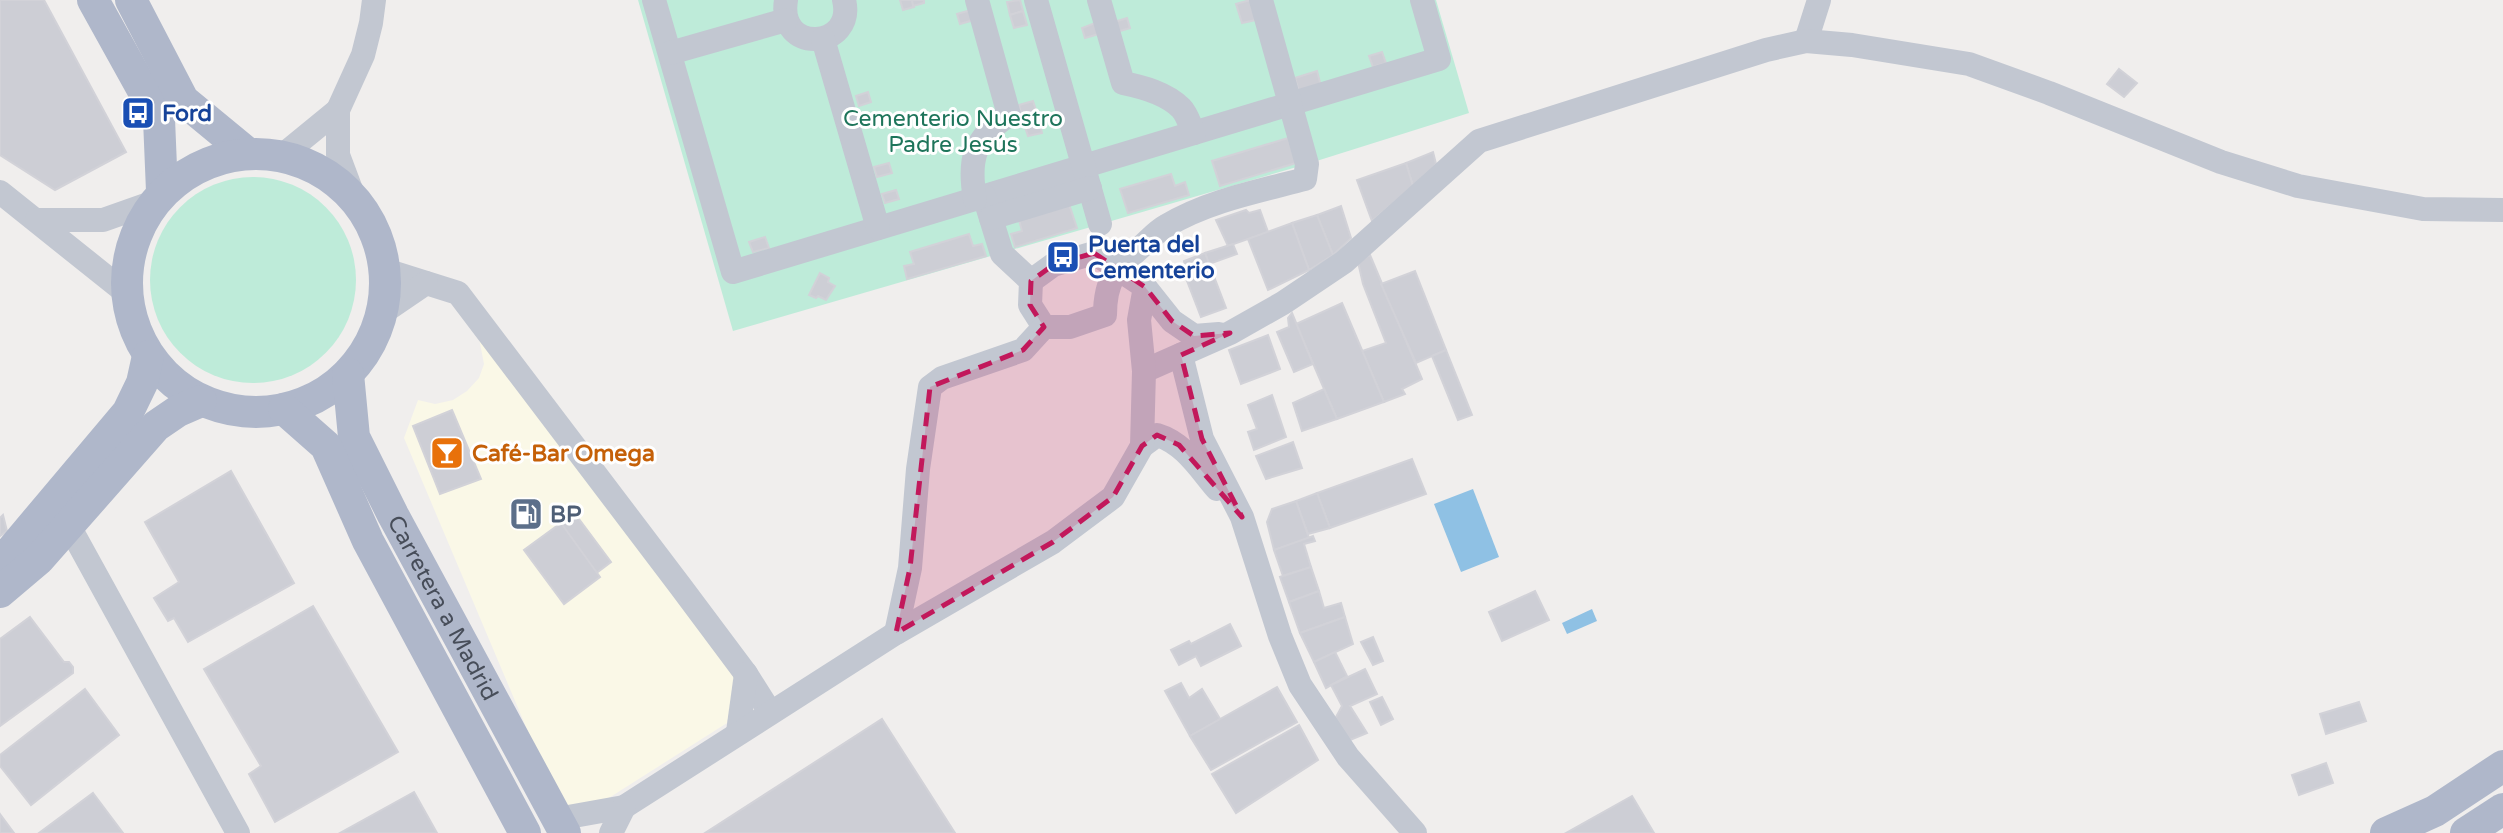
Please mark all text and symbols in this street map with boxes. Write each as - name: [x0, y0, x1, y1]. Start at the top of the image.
- bus stop icon: Ford: [119, 94, 157, 132]
- place label: Ford: [162, 100, 212, 128]
- park label: Cementerio Nuestro Padre Jesús: [843, 105, 1063, 159]
- place label: Puerta del Cementerio: [1088, 231, 1215, 285]
- bus stop icon: Puerta del Cementerio: [1044, 238, 1082, 276]
- bar icon: Café-Bar Omega: [428, 434, 466, 472]
- place label: Café-Bar Omega: [472, 440, 655, 468]
- fuel station icon: BP: [507, 495, 545, 533]
- place label: BP: [550, 501, 582, 529]
- street label: Carretera a Madrid: [381, 511, 504, 706]

